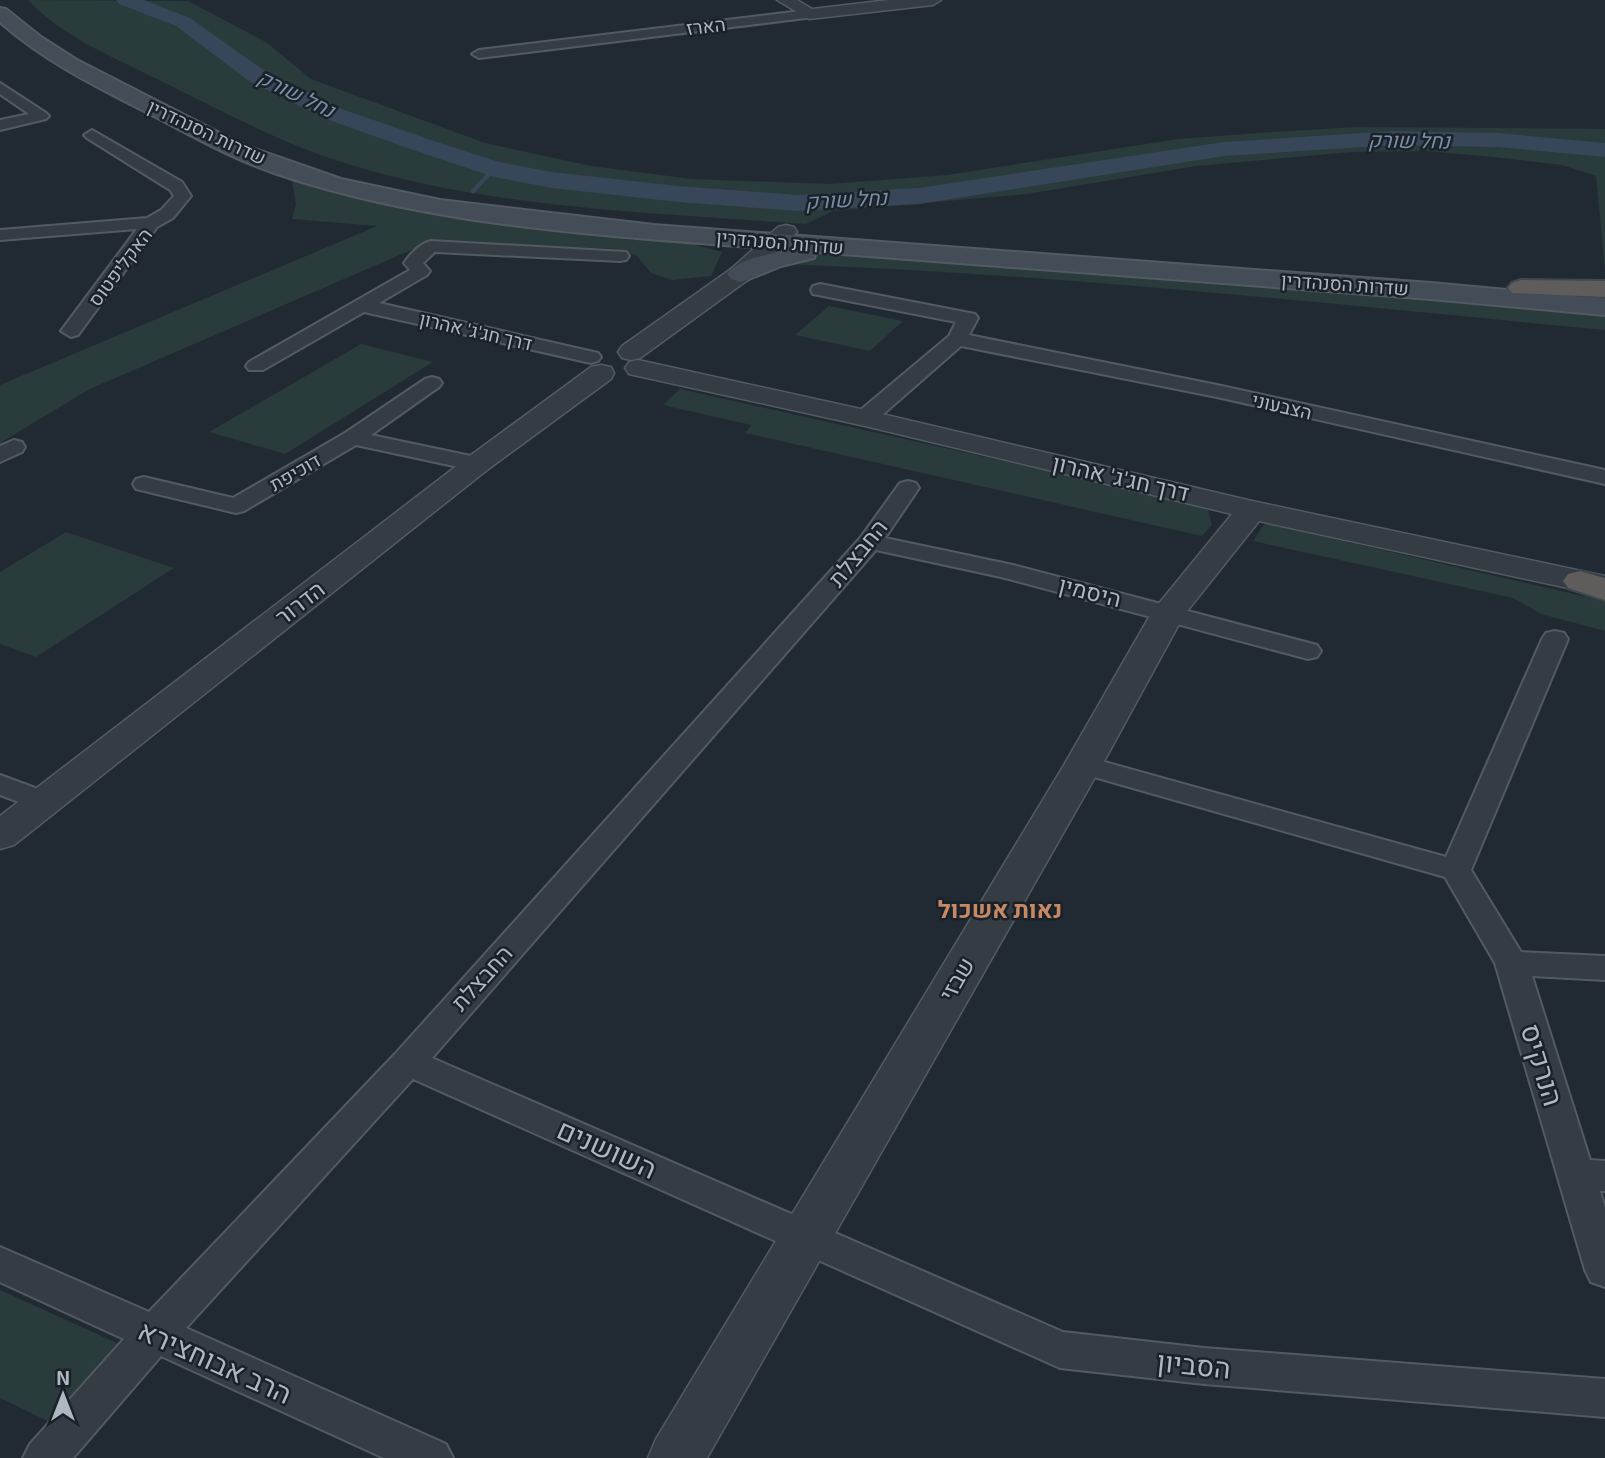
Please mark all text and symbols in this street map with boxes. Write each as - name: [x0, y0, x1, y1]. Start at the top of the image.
- street label: הארז: [685, 12, 727, 39]
- water label: נחל שורק: [254, 63, 340, 123]
- street label: שדרות הסנהדרין: [144, 94, 270, 169]
- water label: נחל שורק: [1368, 126, 1452, 154]
- water label: נחל שורק: [804, 184, 889, 214]
- street label: האקליפטוס: [83, 223, 156, 310]
- street label: שדרות הסנהדרין: [715, 224, 845, 259]
- street label: שדרות הסנהדרין: [1281, 268, 1410, 299]
- street label: דרך חג'ג' אהרון: [417, 306, 535, 355]
- street label: הצבעוני: [1250, 387, 1314, 424]
- street label: דוכיפת: [265, 448, 324, 495]
- street label: דרך חג'ג' אהרון: [1050, 448, 1192, 506]
- street label: החבצלת: [822, 513, 893, 592]
- street label: היסמין: [1056, 570, 1124, 612]
- street label: הדרור: [269, 574, 330, 630]
- district label: נאות אשכול: [938, 894, 1062, 923]
- street label: החבצלת: [445, 939, 518, 1016]
- street label: שבזי: [933, 952, 980, 1005]
- street label: הנרקיס: [1514, 1020, 1571, 1110]
- street label: השושנים: [552, 1111, 663, 1185]
- street label: הרב אבוחצירא: [133, 1312, 298, 1410]
- street label: הסביון: [1156, 1343, 1233, 1385]
- north arrow: [28, 1360, 98, 1430]
- text: N: [56, 1366, 70, 1389]

